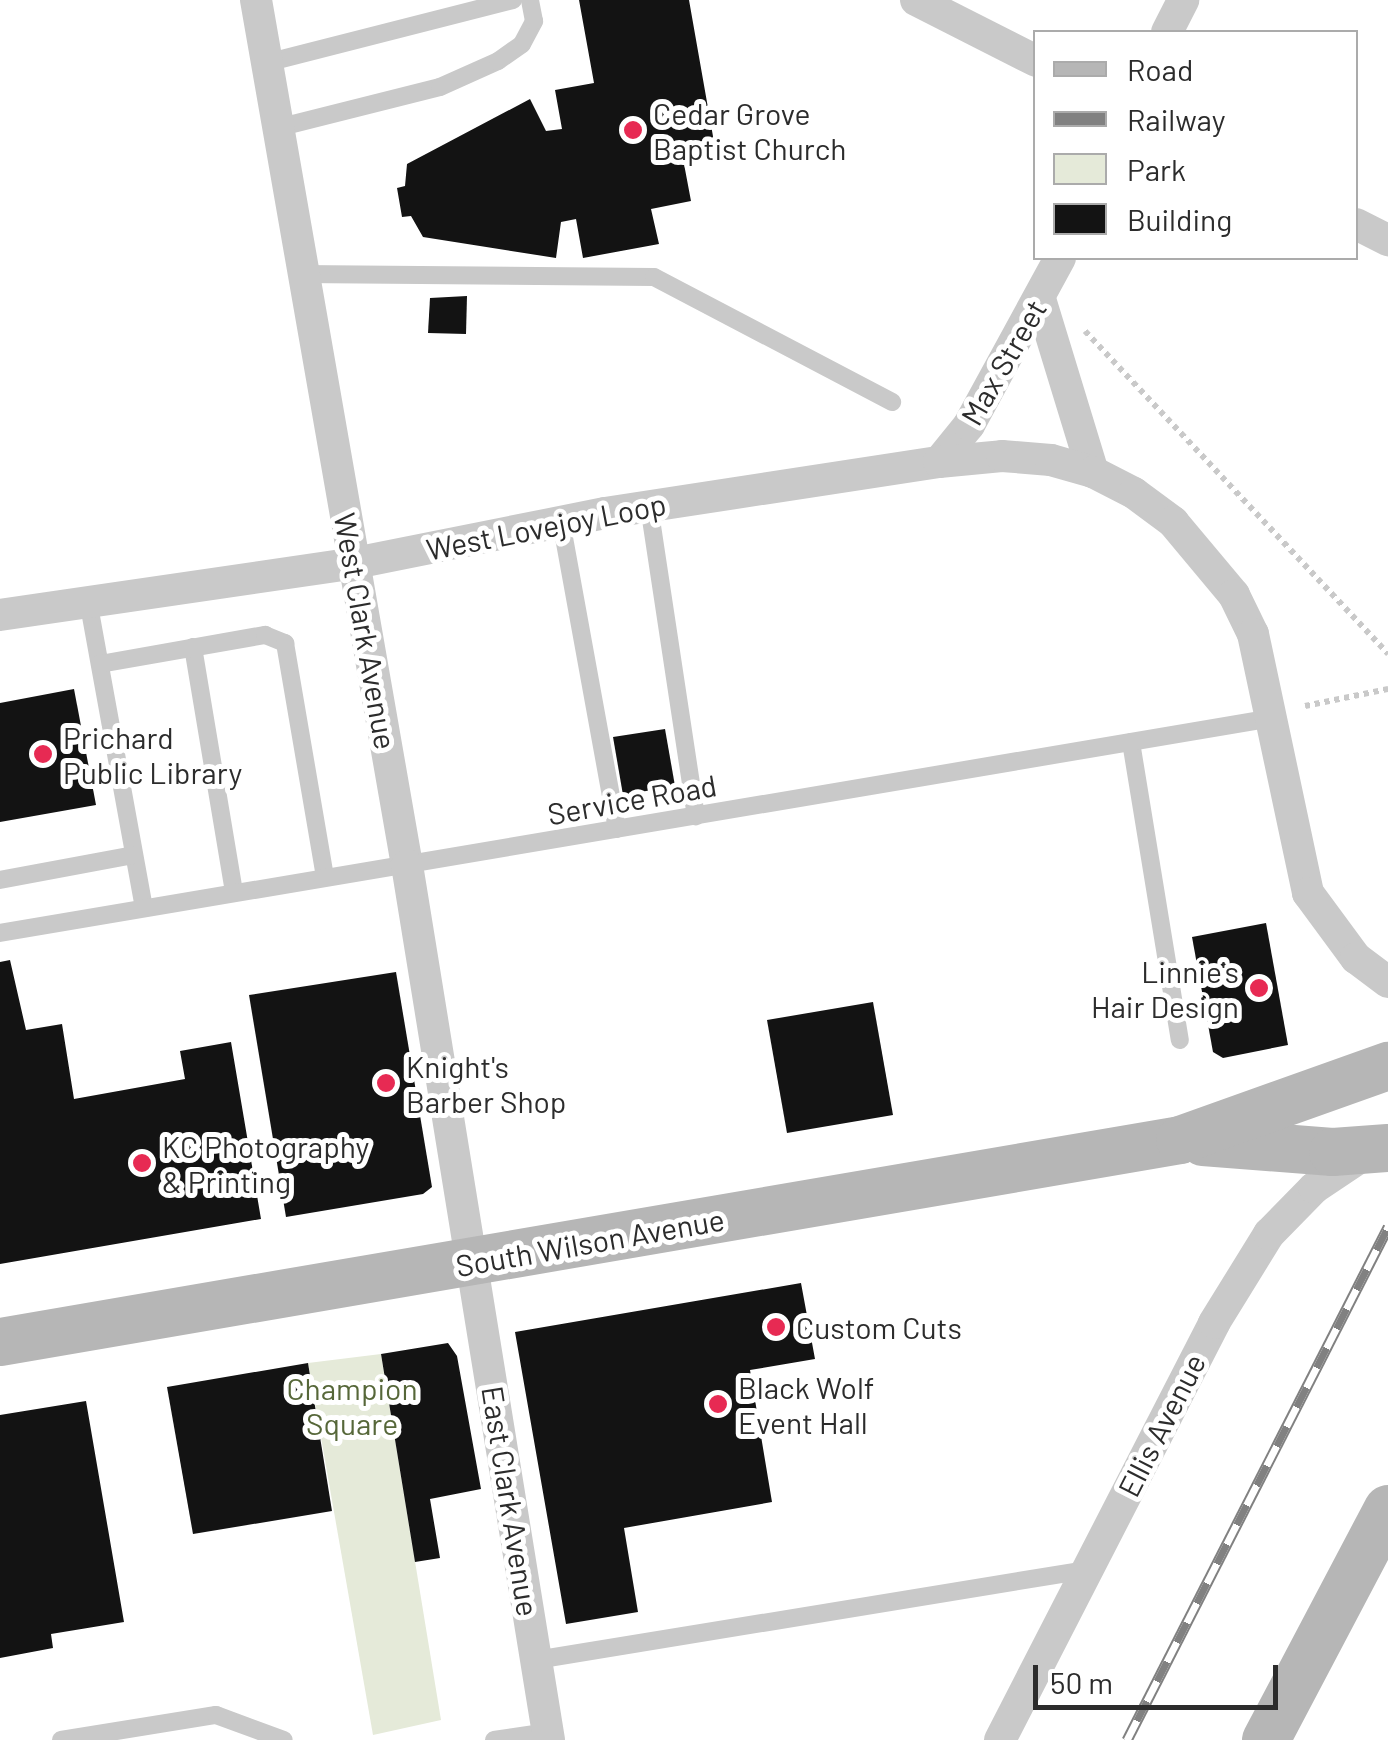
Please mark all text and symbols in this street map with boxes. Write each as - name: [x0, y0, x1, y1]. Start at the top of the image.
- legend: [1033, 30, 1358, 260]
- text: Road: [1127, 51, 1193, 87]
- place label: Cedar Grove Baptist Church: [653, 95, 846, 166]
- text: Railway: [1127, 101, 1226, 137]
- marker: Cedar Grove Baptist Church: [622, 119, 644, 141]
- text: Park: [1127, 151, 1186, 187]
- text: Building: [1127, 201, 1232, 237]
- street label: Max Street: [953, 293, 1053, 431]
- street label: West Lovejoy Loop: [423, 485, 669, 567]
- street label: West Clark Avenue: [327, 510, 405, 752]
- place label: Prichard Public Library: [63, 719, 242, 790]
- marker: Prichard Public Library: [32, 743, 54, 765]
- street label: Service Road: [545, 766, 719, 832]
- place label: Linnie's Hair Design: [1091, 953, 1239, 1024]
- marker: Linnie's Hair Design: [1248, 977, 1270, 999]
- place label: Knight's Barber Shop: [406, 1048, 566, 1118]
- marker: Knight's Barber Shop: [375, 1072, 397, 1094]
- place label: KC Photography & Printing: [162, 1128, 369, 1198]
- marker: KC Photography & Printing: [131, 1152, 153, 1174]
- street label: South Wilson Avenue: [453, 1201, 727, 1283]
- place label: Custom Cuts: [796, 1309, 962, 1345]
- marker: Custom Cuts: [765, 1316, 787, 1338]
- street label: Ellis Avenue: [1110, 1348, 1212, 1502]
- place label: Black Wolf Event Hall: [738, 1369, 874, 1440]
- park label: Champion Square: [286, 1370, 418, 1440]
- street label: East Clark Avenue: [475, 1383, 547, 1619]
- marker: Black Wolf Event Hall: [707, 1393, 729, 1415]
- scale bar: [1038, 1645, 1283, 1707]
- text: 50 m: [1050, 1664, 1113, 1700]

